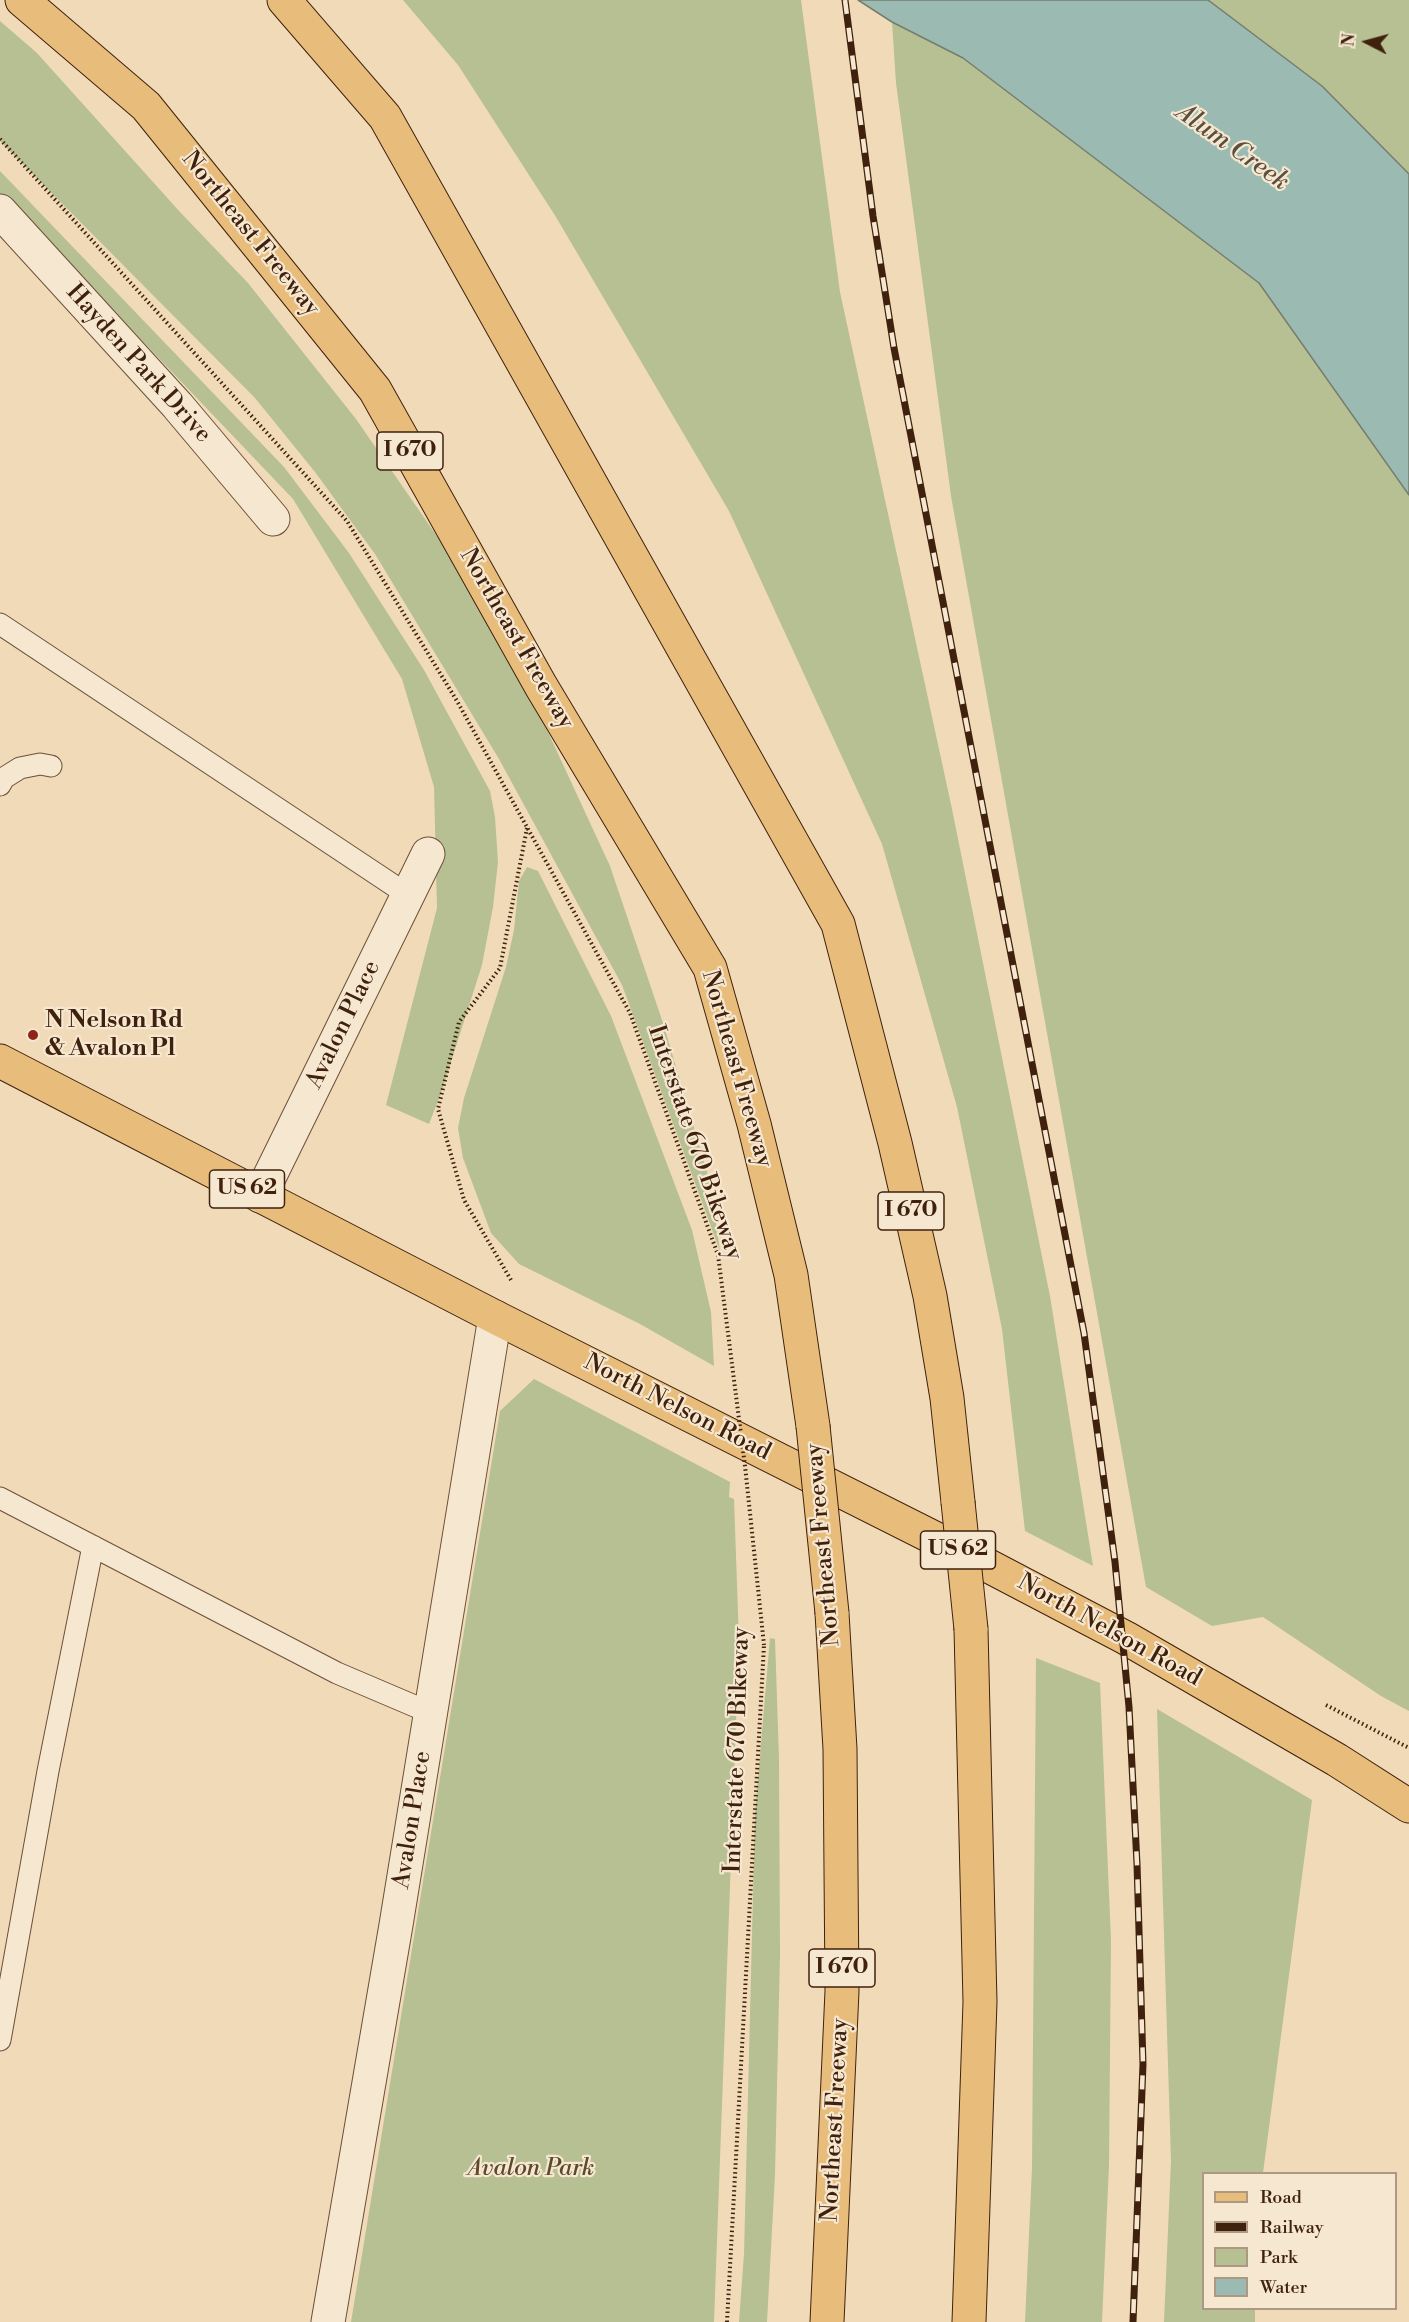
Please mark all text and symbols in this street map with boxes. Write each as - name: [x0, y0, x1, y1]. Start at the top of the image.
- north arrow: [1337, 12, 1397, 72]
- text: N: [1338, 33, 1360, 47]
- water label: Alum Creek: [1169, 98, 1295, 198]
- street label: Northeast Freeway: [175, 146, 325, 322]
- street label: Hayden Park Drive: [59, 279, 217, 449]
- road number: I 670: [377, 432, 443, 470]
- street label: Northeast Freeway: [453, 544, 579, 734]
- street label: Avalon Place: [301, 956, 387, 1094]
- street label: Northeast Freeway: [694, 967, 778, 1171]
- place label: N Nelson Rd & Avalon Pl: [45, 1007, 183, 1063]
- street label: Interstate 670 Bikeway: [640, 1022, 748, 1264]
- marker: N Nelson Rd & Avalon Pl: [26, 1028, 40, 1042]
- road number: US 62: [210, 1170, 284, 1208]
- road number: I 670: [878, 1192, 944, 1230]
- street label: North Nelson Road: [579, 1348, 775, 1468]
- street label: Northeast Freeway: [801, 1442, 847, 1648]
- road number: US 62: [920, 1531, 996, 1569]
- street label: North Nelson Road: [1012, 1569, 1206, 1693]
- street label: Interstate 670 Bikeway: [719, 1626, 757, 1874]
- street label: Avalon Place: [388, 1749, 438, 1891]
- road number: I 670: [809, 1949, 875, 1987]
- street label: Northeast Freeway: [816, 2017, 856, 2223]
- park label: Avalon Park: [468, 2155, 594, 2183]
- legend: [1202, 2172, 1397, 2310]
- text: Road: [1260, 2186, 1302, 2209]
- text: Railway: [1260, 2216, 1323, 2239]
- text: Park: [1260, 2246, 1297, 2269]
- text: Water: [1260, 2276, 1307, 2299]

